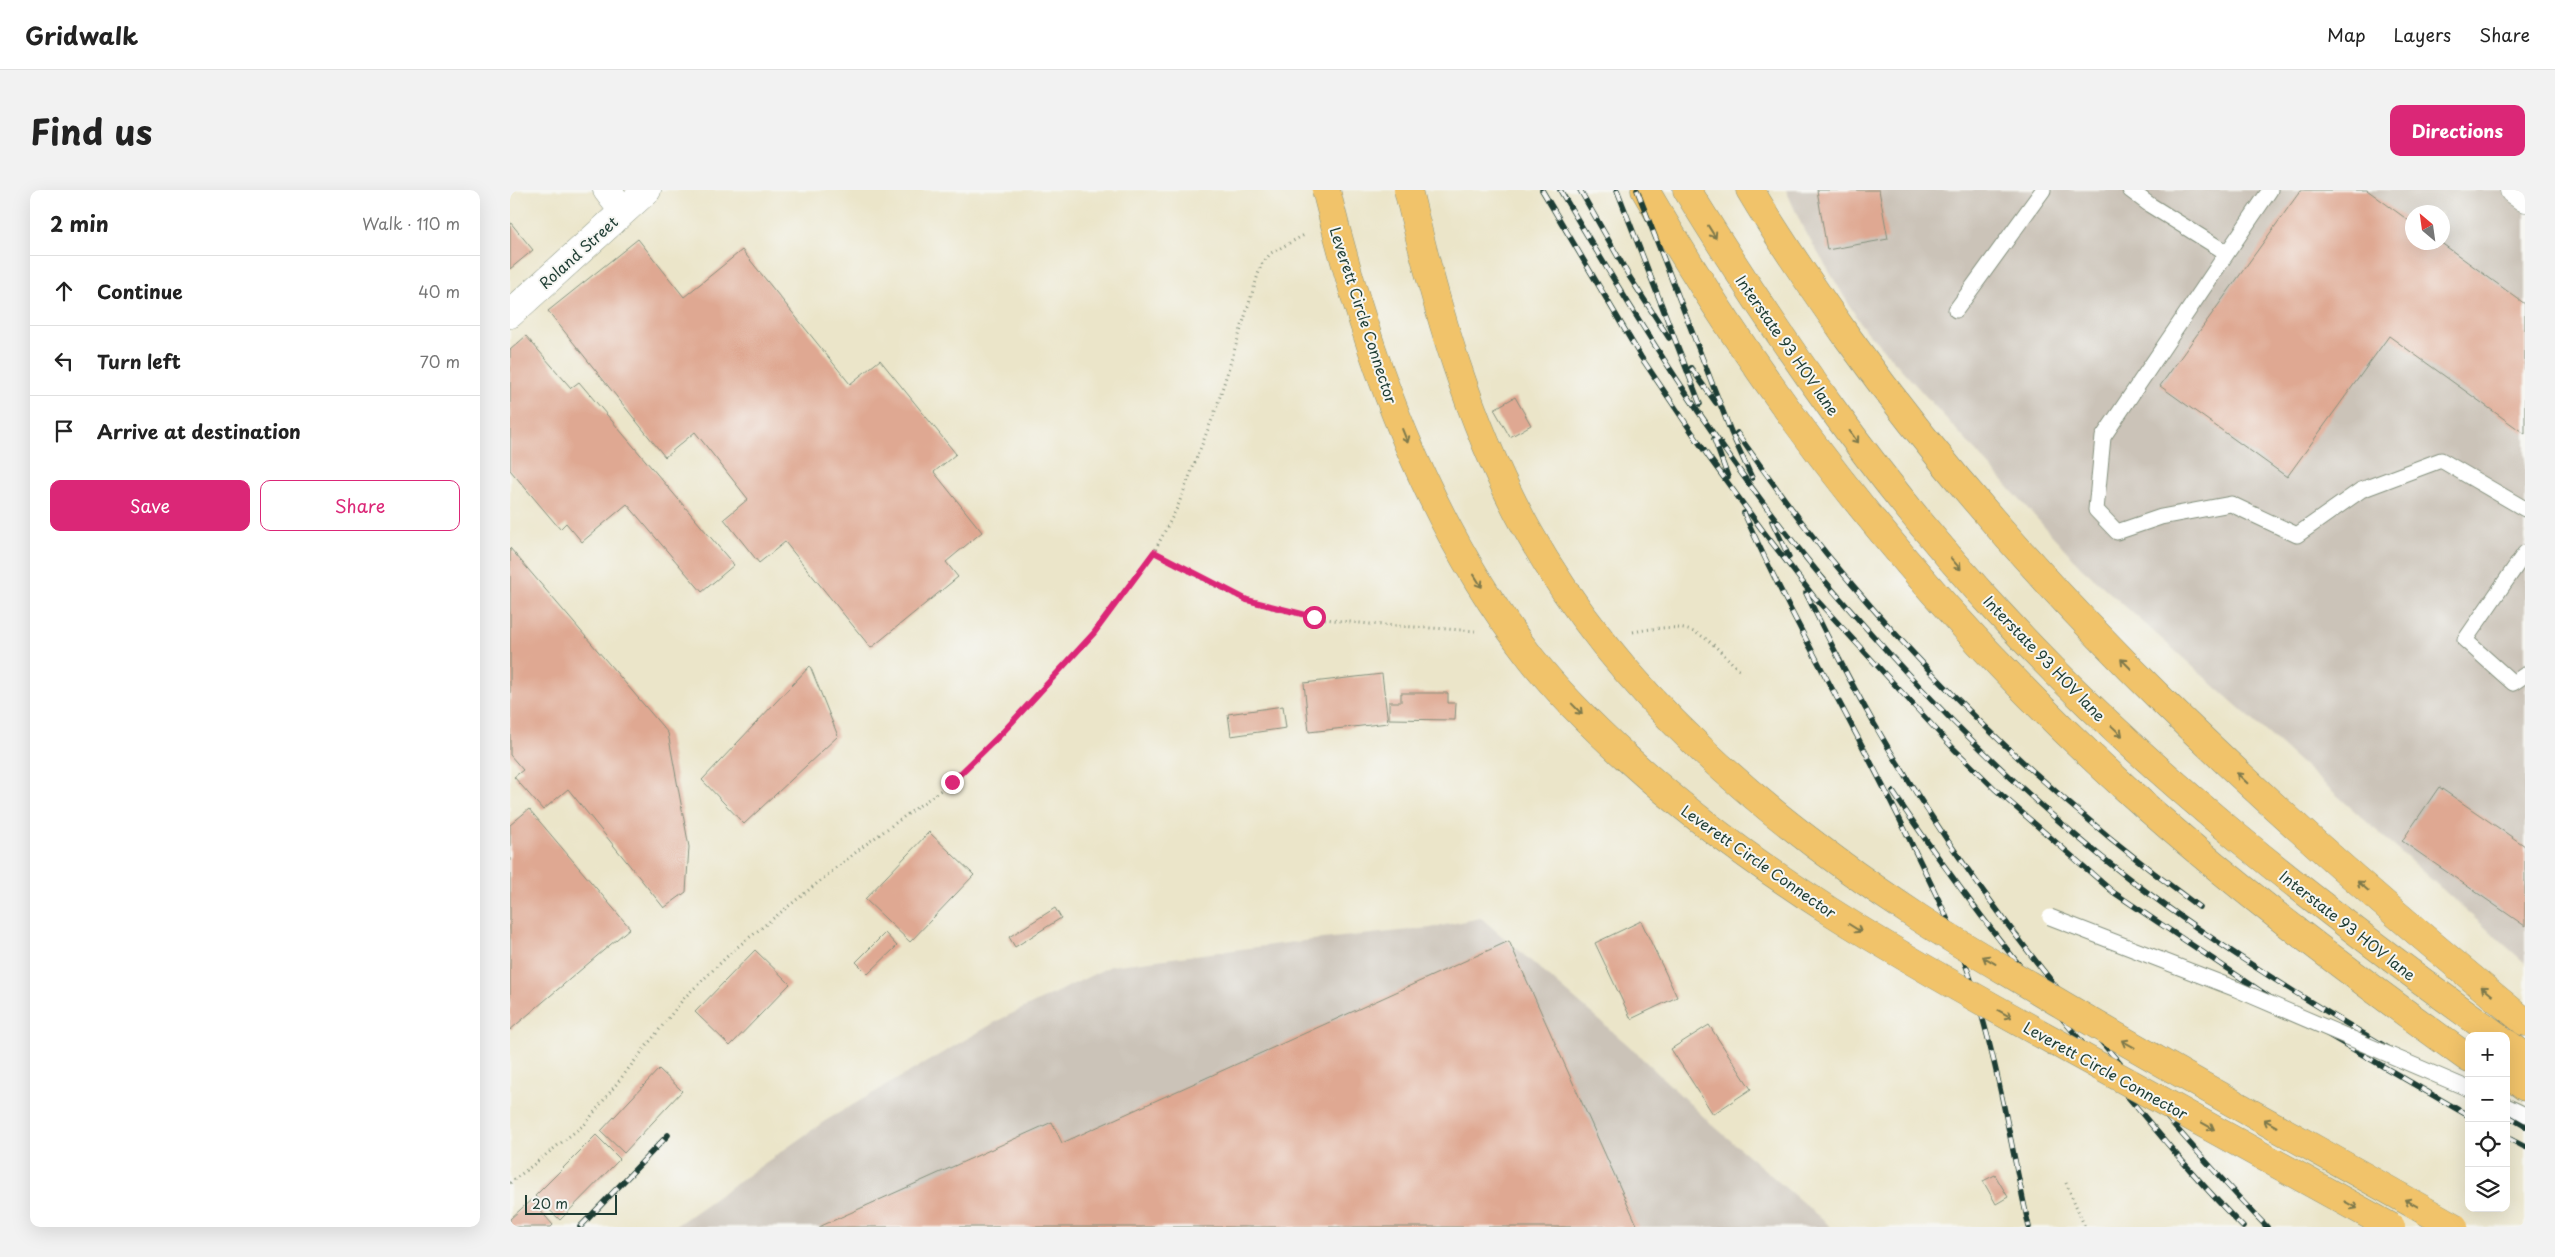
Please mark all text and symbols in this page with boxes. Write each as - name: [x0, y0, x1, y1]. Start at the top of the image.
- text: Gridwalk: [25, 17, 138, 53]
- text: Map: [2327, 21, 2366, 48]
- text: Layers: [2394, 21, 2451, 48]
- text: Share: [2479, 21, 2530, 48]
- text: Find us: [30, 104, 152, 157]
- button: Directions: [2390, 105, 2525, 156]
- north arrow: [2405, 205, 2450, 250]
- text: 2 min: [50, 207, 109, 239]
- street label: Roland Street: [533, 210, 623, 294]
- text: Walk · 110 m: [362, 211, 460, 235]
- street label: Leverett Circle Connector: [1325, 224, 1403, 406]
- one-way arrow: [1708, 224, 1718, 238]
- street label: Interstate 93 HOV lane: [1731, 270, 1845, 420]
- icon: ahead: [50, 277, 78, 305]
- text: Continue: [97, 277, 183, 305]
- text: 40 m: [418, 279, 460, 303]
- icon: left: [50, 347, 78, 375]
- text: Turn left: [97, 347, 181, 375]
- text: 70 m: [420, 349, 460, 373]
- icon: arrive: [50, 417, 78, 445]
- text: Arrive at destination: [97, 417, 301, 445]
- one-way arrow: [1401, 428, 1410, 443]
- one-way arrow: [1849, 430, 1859, 444]
- button: Save: [50, 480, 250, 531]
- button: Share: [260, 480, 460, 531]
- one-way arrow: [1950, 557, 1961, 570]
- one-way arrow: [1474, 573, 1484, 587]
- street label: Interstate 93 HOV lane: [1979, 590, 2111, 726]
- route start: [1303, 606, 1326, 629]
- one-way arrow: [2120, 658, 2132, 670]
- one-way arrow: [1571, 703, 1583, 716]
- one-way arrow: [2111, 725, 2123, 737]
- route end: [941, 771, 964, 794]
- one-way arrow: [2236, 772, 2248, 784]
- street label: Leverett Circle Connector: [1677, 799, 1841, 923]
- street label: Interstate 93 HOV lane: [2275, 864, 2421, 986]
- one-way arrow: [2357, 880, 2370, 892]
- one-way arrow: [1848, 924, 1862, 934]
- one-way arrow: [1982, 955, 1996, 965]
- one-way arrow: [2481, 985, 2494, 996]
- one-way arrow: [1997, 1009, 2012, 1019]
- street label: Leverett Circle Connector: [2020, 1015, 2192, 1125]
- map controls: [2465, 1032, 2510, 1212]
- button: +: [2465, 1032, 2510, 1077]
- one-way arrow: [2122, 1038, 2136, 1048]
- button: −: [2465, 1077, 2510, 1122]
- one-way arrow: [2263, 1118, 2278, 1128]
- one-way arrow: [2201, 1121, 2216, 1131]
- button: locate: [2465, 1122, 2510, 1167]
- button: layers: [2465, 1167, 2510, 1212]
- scale bar: [525, 1192, 618, 1215]
- text: 20 m: [532, 1193, 568, 1214]
- one-way arrow: [2404, 1198, 2419, 1208]
- one-way arrow: [2343, 1200, 2357, 1210]

